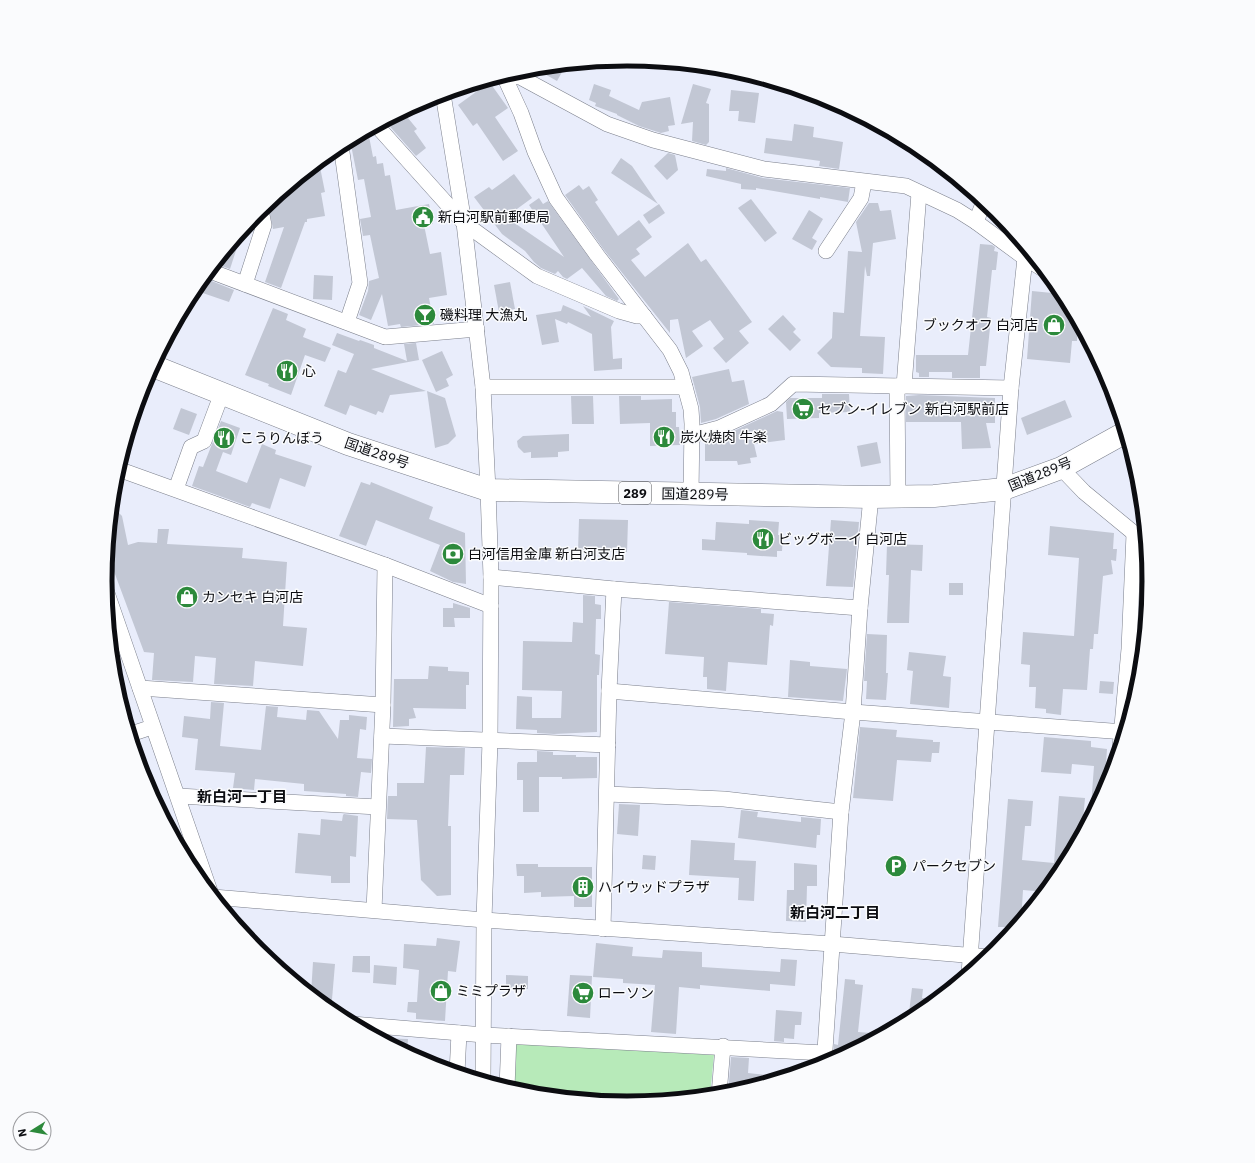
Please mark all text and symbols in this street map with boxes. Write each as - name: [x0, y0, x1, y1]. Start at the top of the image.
- public building icon: 新白河駅前郵便局: [410, 204, 436, 230]
- place label: 新白河駅前郵便局: [438, 208, 550, 226]
- bar icon: 磯料理 大漁丸: [412, 302, 438, 328]
- place label: 磯料理 大漁丸: [440, 306, 527, 324]
- shop icon: ブックオフ 白河店: [1041, 312, 1067, 338]
- place label: ブックオフ 白河店: [923, 316, 1038, 334]
- restaurant icon: 心: [274, 358, 300, 384]
- place label: 心: [302, 362, 316, 380]
- supermarket icon: セブン‐イレブン 新白河駅前店: [790, 396, 816, 422]
- place label: セブン‐イレブン 新白河駅前店: [818, 400, 1009, 418]
- restaurant icon: 炭火焼肉 牛楽: [651, 424, 677, 450]
- restaurant icon: こうりんぼう: [211, 425, 237, 451]
- place label: 炭火焼肉 牛楽: [680, 428, 767, 446]
- place label: こうりんぼう: [240, 429, 324, 447]
- street label: 国道289号: [342, 434, 412, 472]
- street label: 国道289号: [1005, 453, 1075, 495]
- road number: 289: [619, 482, 651, 504]
- street label: 国道289号: [661, 484, 729, 504]
- restaurant icon: ビッグボーイ 白河店: [750, 526, 776, 552]
- place label: ビッグボーイ 白河店: [778, 530, 907, 548]
- bank icon: 白河信用金庫 新白河支店: [440, 541, 466, 567]
- place label: 白河信用金庫 新白河支店: [468, 545, 625, 563]
- shop icon: カンセキ 白河店: [174, 584, 200, 610]
- place label: カンセキ 白河店: [202, 588, 303, 606]
- district label: 新白河一丁目: [197, 787, 287, 806]
- parking icon: パークセブン: [883, 853, 909, 879]
- place label: パークセブン: [912, 857, 996, 875]
- building icon: ハイウッドプラザ: [570, 874, 596, 900]
- place label: ハイウッドプラザ: [598, 878, 710, 896]
- district label: 新白河二丁目: [790, 903, 880, 922]
- shop icon: ミミプラザ: [428, 978, 454, 1004]
- supermarket icon: ローソン: [570, 980, 596, 1006]
- place label: ミミプラザ: [456, 982, 526, 1000]
- place label: ローソン: [598, 984, 654, 1002]
- north arrow: [12, 1111, 52, 1151]
- text: N: [15, 1128, 30, 1138]

